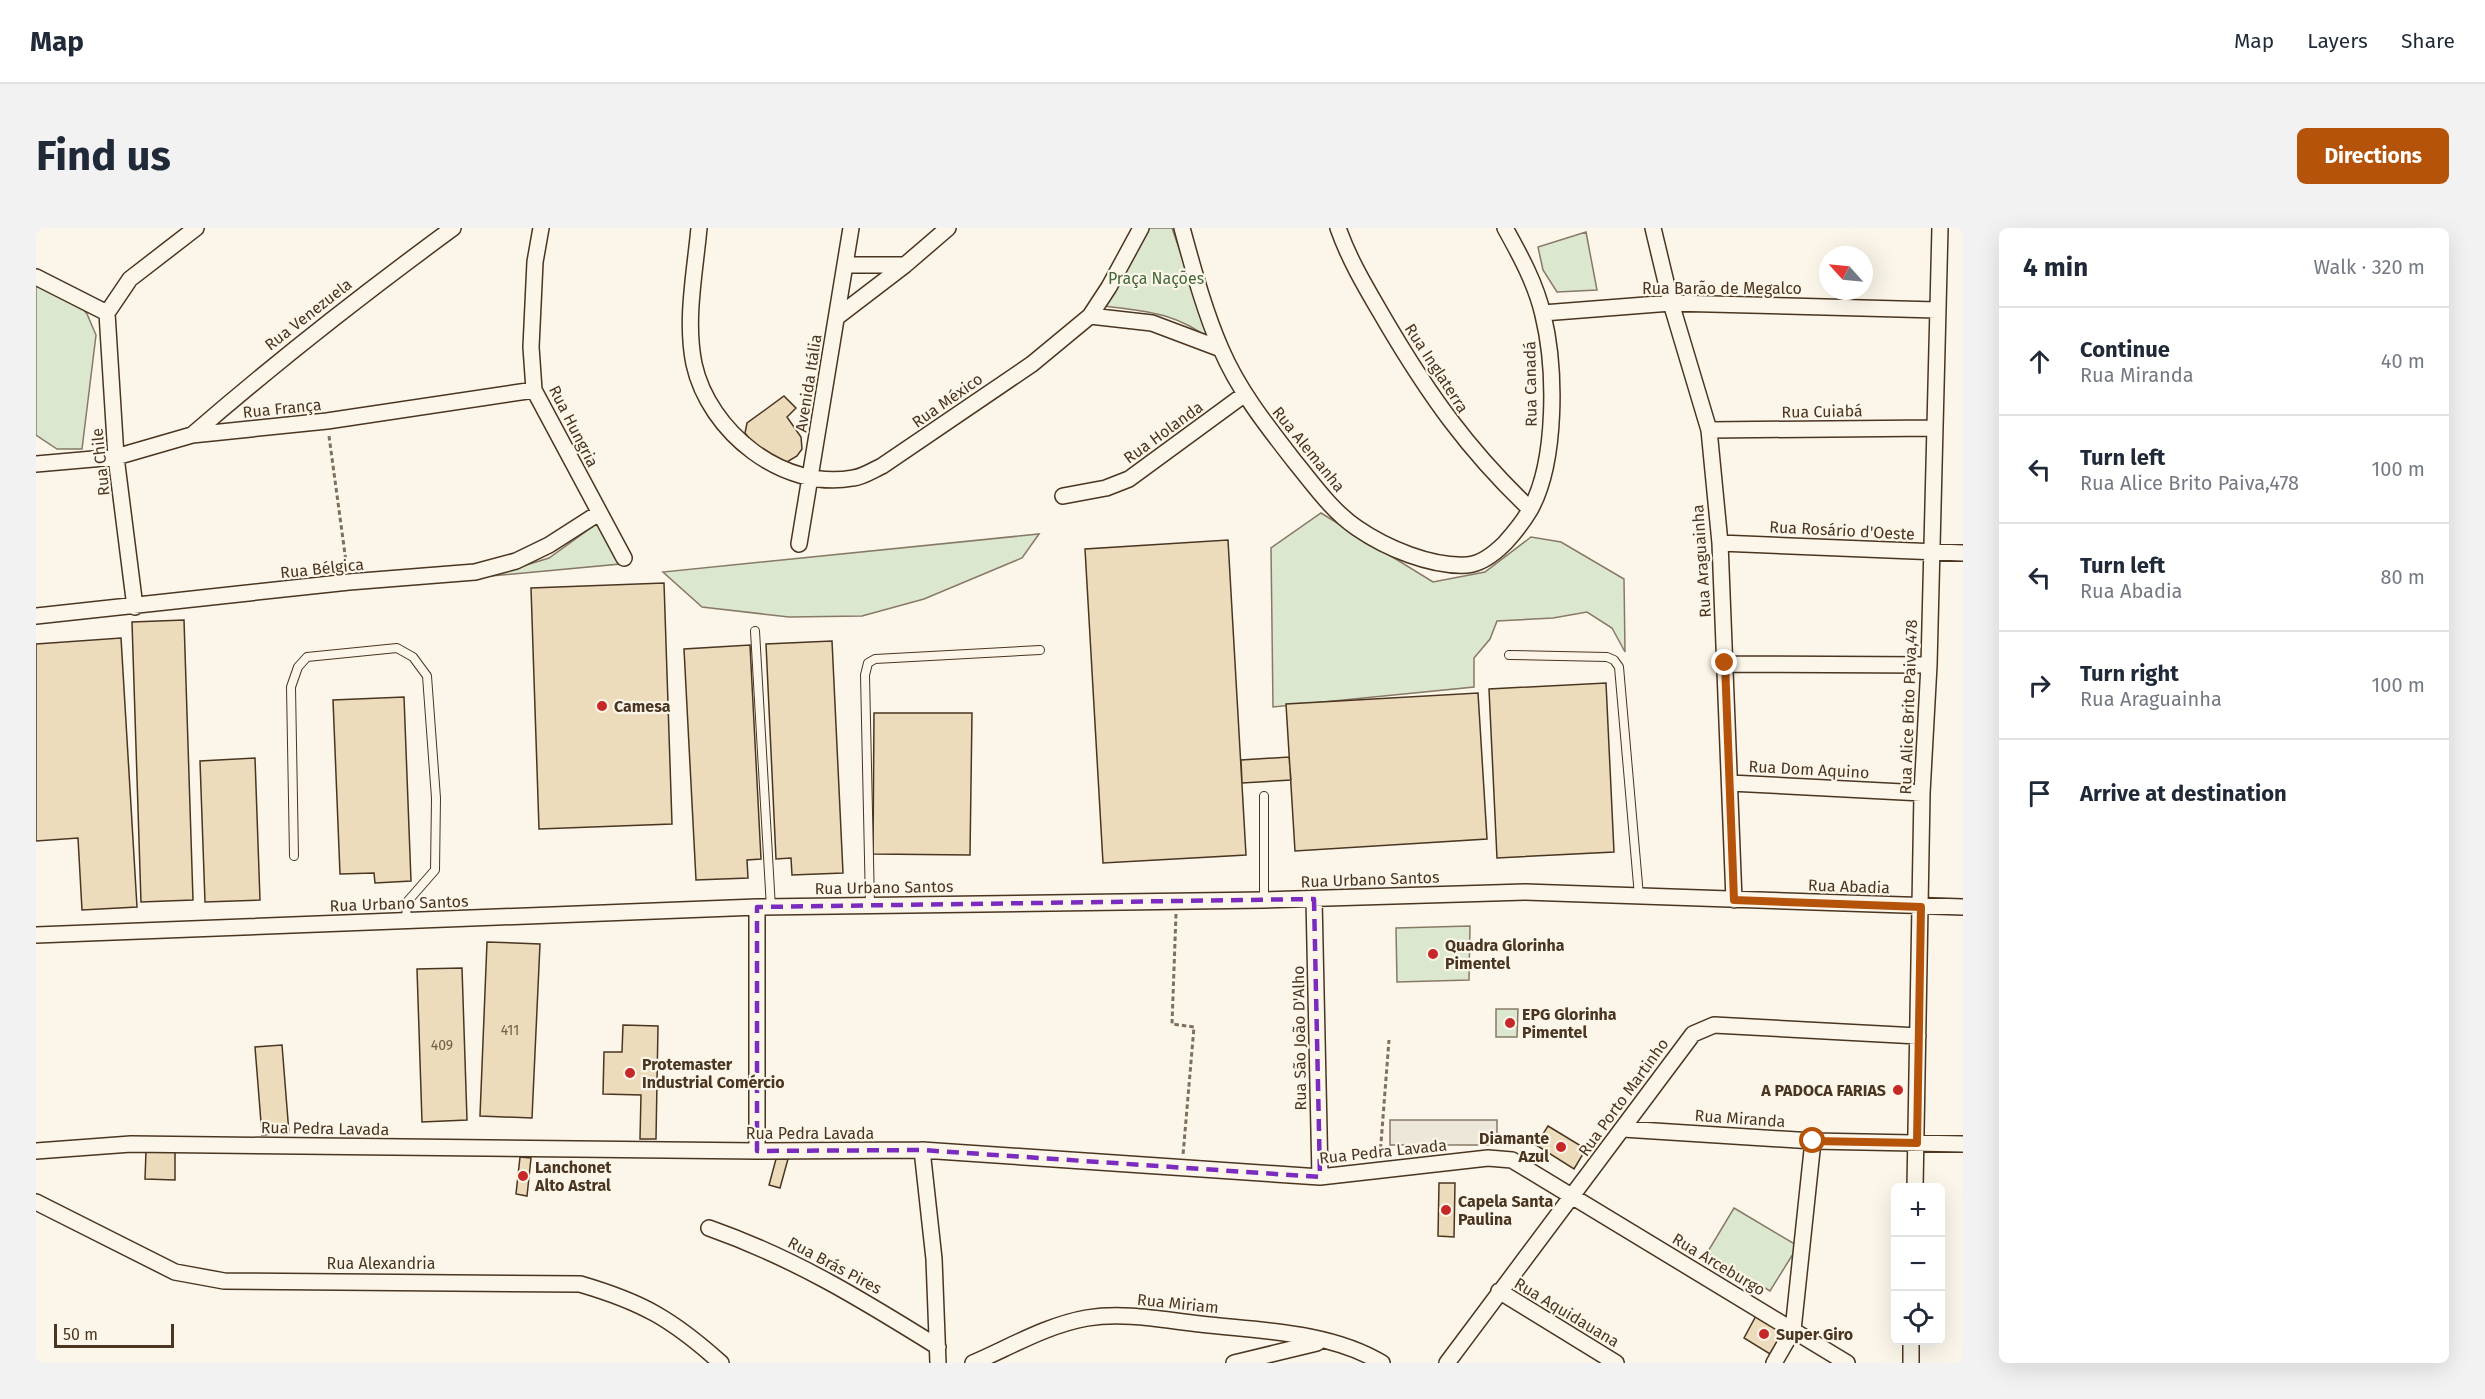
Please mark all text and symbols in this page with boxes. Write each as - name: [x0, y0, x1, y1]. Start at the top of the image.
- text: Map: [30, 25, 84, 58]
- text: Map: [2234, 28, 2274, 54]
- text: Layers: [2307, 28, 2368, 54]
- text: Share: [2401, 28, 2455, 54]
- button: Directions: [2297, 128, 2449, 184]
- text: Find us: [36, 131, 171, 181]
- north arrow: [1819, 246, 1873, 300]
- text: 4 min: [2023, 252, 2088, 283]
- text: Walk · 320 m: [2314, 255, 2425, 279]
- park label: Praça Nações: [1108, 269, 1204, 289]
- street label: Rua Venezuela: [261, 274, 356, 354]
- street label: Rua Barão de Megalco: [1642, 279, 1802, 298]
- street label: Rua Inglaterra: [1401, 320, 1472, 416]
- street label: Avenida Itália: [791, 333, 826, 433]
- text: Continue: [2080, 336, 2170, 363]
- street label: Rua Canadá: [1520, 341, 1541, 427]
- icon: ahead: [2023, 345, 2056, 378]
- text: 40 m: [2381, 349, 2425, 373]
- text: Rua Miranda: [2080, 363, 2194, 387]
- street label: Rua México: [908, 369, 986, 432]
- street label: Rua Hungria: [545, 382, 602, 470]
- street label: Rua França: [242, 395, 322, 423]
- street label: Rua Holanda: [1120, 397, 1207, 467]
- street label: Rua Cuiabá: [1781, 401, 1863, 422]
- street label: Rua Alemanha: [1268, 403, 1349, 496]
- street label: Rua Chile: [87, 427, 113, 497]
- text: Turn left: [2080, 444, 2165, 471]
- icon: left: [2023, 453, 2056, 486]
- text: 100 m: [2372, 457, 2425, 481]
- text: Rua Alice Brito Paiva,478: [2080, 471, 2299, 495]
- street label: Rua Araguainha: [1688, 504, 1715, 618]
- street label: Rua Rosário d'Oeste: [1769, 517, 1915, 544]
- text: Turn left: [2080, 552, 2165, 579]
- street label: Rua Bélgica: [279, 555, 365, 582]
- icon: left: [2023, 561, 2056, 594]
- text: 80 m: [2380, 565, 2425, 589]
- text: Rua Abadia: [2080, 579, 2182, 603]
- street label: Rua Alice Brito Paiva,478: [1896, 619, 1921, 795]
- route end: [1711, 649, 1737, 675]
- text: Turn right: [2080, 660, 2179, 687]
- icon: right: [2023, 669, 2056, 702]
- text: 100 m: [2372, 673, 2425, 697]
- text: Rua Araguainha: [2080, 687, 2222, 711]
- place label: Camesa: [614, 697, 671, 716]
- marker: Camesa: [595, 699, 609, 713]
- street label: Rua Dom Aquino: [1748, 757, 1870, 782]
- icon: arrive: [2023, 777, 2056, 810]
- text: Arrive at destination: [2080, 780, 2287, 807]
- street label: Rua Urbano Santos: [1300, 868, 1440, 891]
- street label: Rua Abadia: [1808, 876, 1890, 897]
- street label: Rua Urbano Santos: [814, 877, 954, 898]
- street label: Rua Urbano Santos: [329, 892, 469, 915]
- place label: Quadra Glorinha Pimentel: [1445, 936, 1565, 973]
- marker: Quadra Glorinha Pimentel: [1426, 947, 1440, 961]
- street label: Rua São João D'Alho: [1289, 965, 1310, 1111]
- place label: EPG Glorinha Pimentel: [1522, 1005, 1617, 1042]
- marker: EPG Glorinha Pimentel: [1503, 1016, 1517, 1030]
- house number: 411: [501, 1022, 519, 1039]
- street label: Rua Porto Martinho: [1574, 1035, 1673, 1160]
- house number: 409: [431, 1037, 453, 1054]
- place label: Protemaster Industrial Comércio: [642, 1055, 785, 1092]
- marker: Protemaster Industrial Comércio: [623, 1066, 637, 1080]
- place label: A PADOCA FARIAS: [1760, 1081, 1886, 1100]
- marker: A PADOCA FARIAS: [1891, 1083, 1905, 1097]
- street label: Rua Miranda: [1694, 1106, 1786, 1131]
- street label: Rua Pedra Lavada: [261, 1118, 389, 1139]
- street label: Rua Pedra Lavada: [746, 1124, 874, 1143]
- route start: [1799, 1127, 1825, 1153]
- place label: Diamante Azul: [1479, 1129, 1549, 1166]
- street label: Rua Pedra Lavada: [1318, 1135, 1448, 1168]
- marker: Diamante Azul: [1554, 1140, 1568, 1154]
- place label: Lanchonet Alto Astral: [534, 1158, 612, 1195]
- marker: Lanchonet Alto Astral: [516, 1169, 530, 1183]
- map controls: [1891, 1183, 1945, 1345]
- button: +: [1891, 1183, 1945, 1237]
- place label: Capela Santa Paulina: [1458, 1192, 1554, 1229]
- marker: Capela Santa Paulina: [1439, 1203, 1453, 1217]
- street label: Rua Arceburgo: [1669, 1229, 1769, 1300]
- street label: Rua Brás Pires: [785, 1233, 885, 1298]
- button: −: [1891, 1237, 1945, 1291]
- street label: Rua Alexandria: [327, 1254, 435, 1273]
- street label: Rua Aquidauana: [1511, 1274, 1623, 1351]
- street label: Rua Miriam: [1136, 1290, 1220, 1317]
- button: locate: [1891, 1291, 1945, 1345]
- scale bar: [54, 1321, 174, 1348]
- text: 50 m: [63, 1325, 98, 1344]
- place label: Super Giro: [1776, 1325, 1853, 1344]
- marker: Super Giro: [1757, 1327, 1771, 1341]

